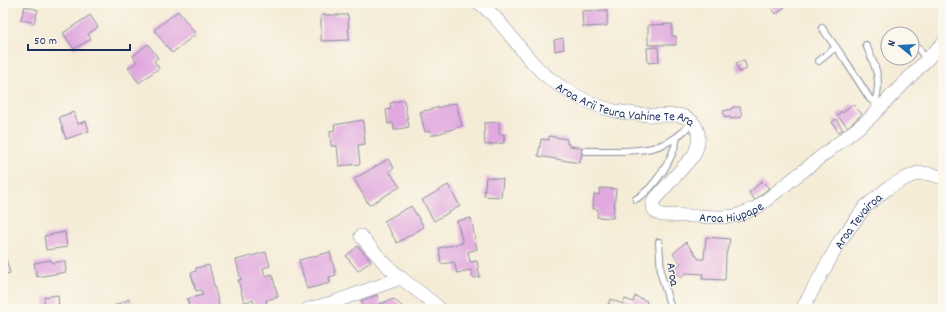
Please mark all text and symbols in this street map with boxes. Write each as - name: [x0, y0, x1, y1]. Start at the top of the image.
- scale bar: [28, 26, 130, 52]
- north arrow: [880, 26, 920, 66]
- text: 50 m: [34, 33, 57, 50]
- text: N: [884, 38, 901, 49]
- street label: Aroa Arii Teura Vahine Te Ara: [551, 79, 699, 133]
- street label: Aroa Tevairoa: [830, 189, 888, 253]
- street label: Aroa Hiupape: [699, 198, 769, 229]
- street label: Aroa: [660, 261, 683, 289]

